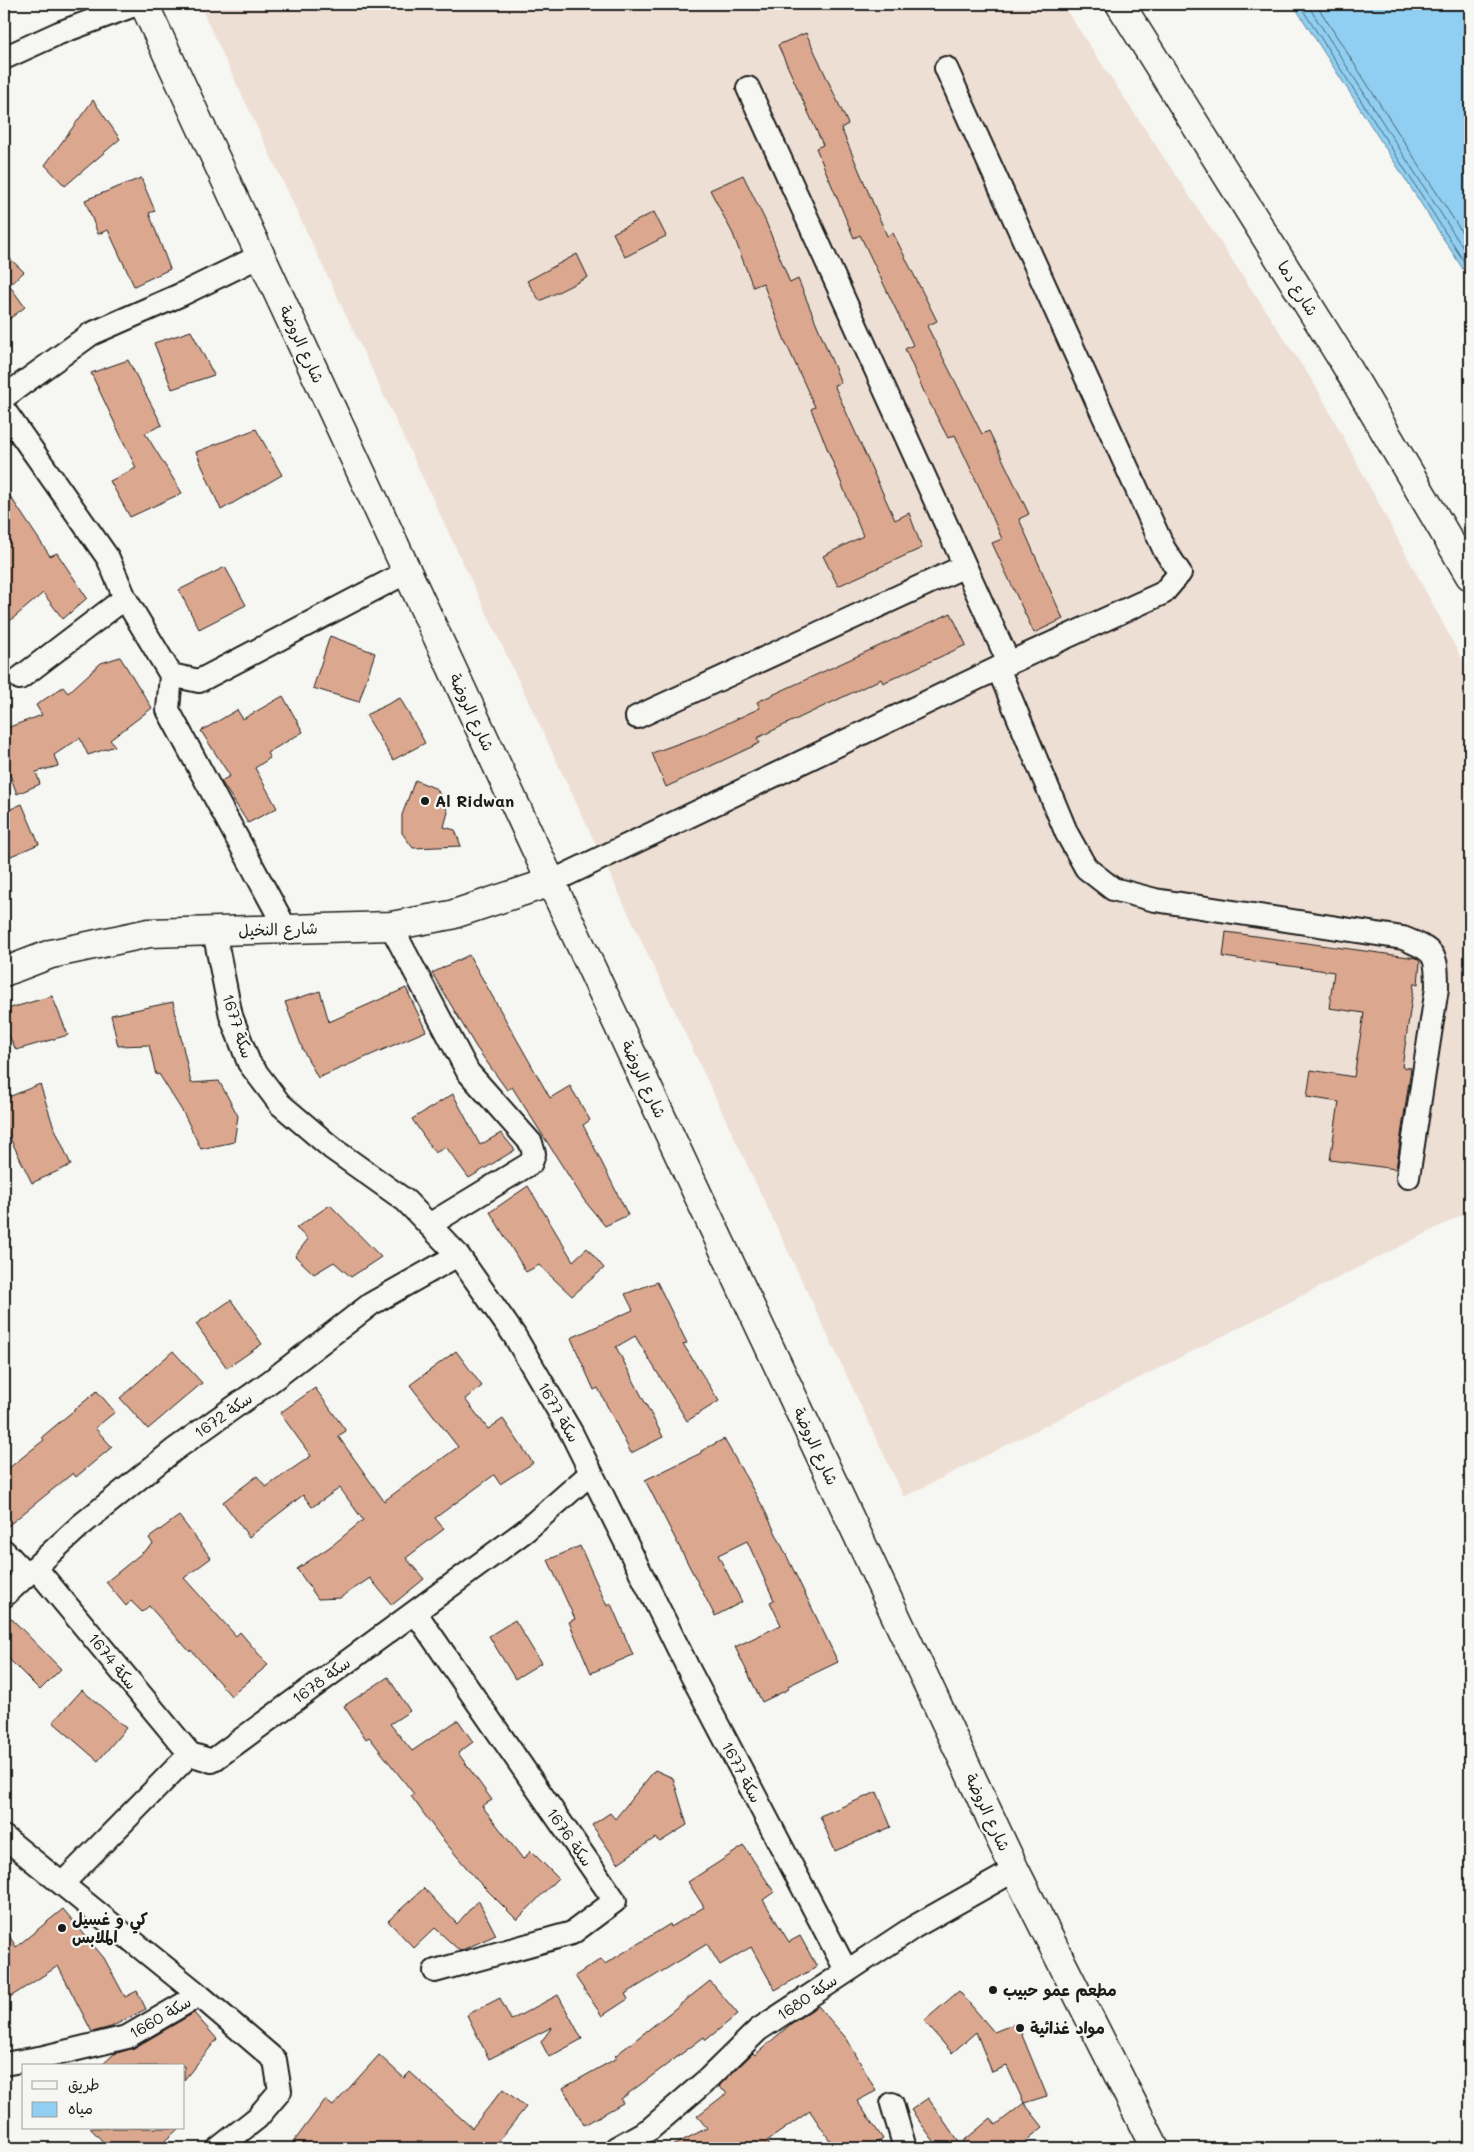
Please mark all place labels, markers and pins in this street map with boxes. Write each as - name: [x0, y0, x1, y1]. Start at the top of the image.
- place label: Al Ridwan: [435, 790, 514, 811]
- marker: Al Ridwan: [419, 795, 431, 807]
- place label: كي و غسيل الملابس: [72, 1908, 148, 1947]
- marker: كي و غسيل الملابس: [56, 1922, 68, 1934]
- place label: مطعم عمو حبيب: [1003, 1979, 1117, 2003]
- marker: مطعم عمو حبيب: [987, 1984, 999, 1996]
- place label: مواد غذائية: [1030, 2017, 1105, 2039]
- marker: مواد غذائية: [1014, 2022, 1026, 2034]

